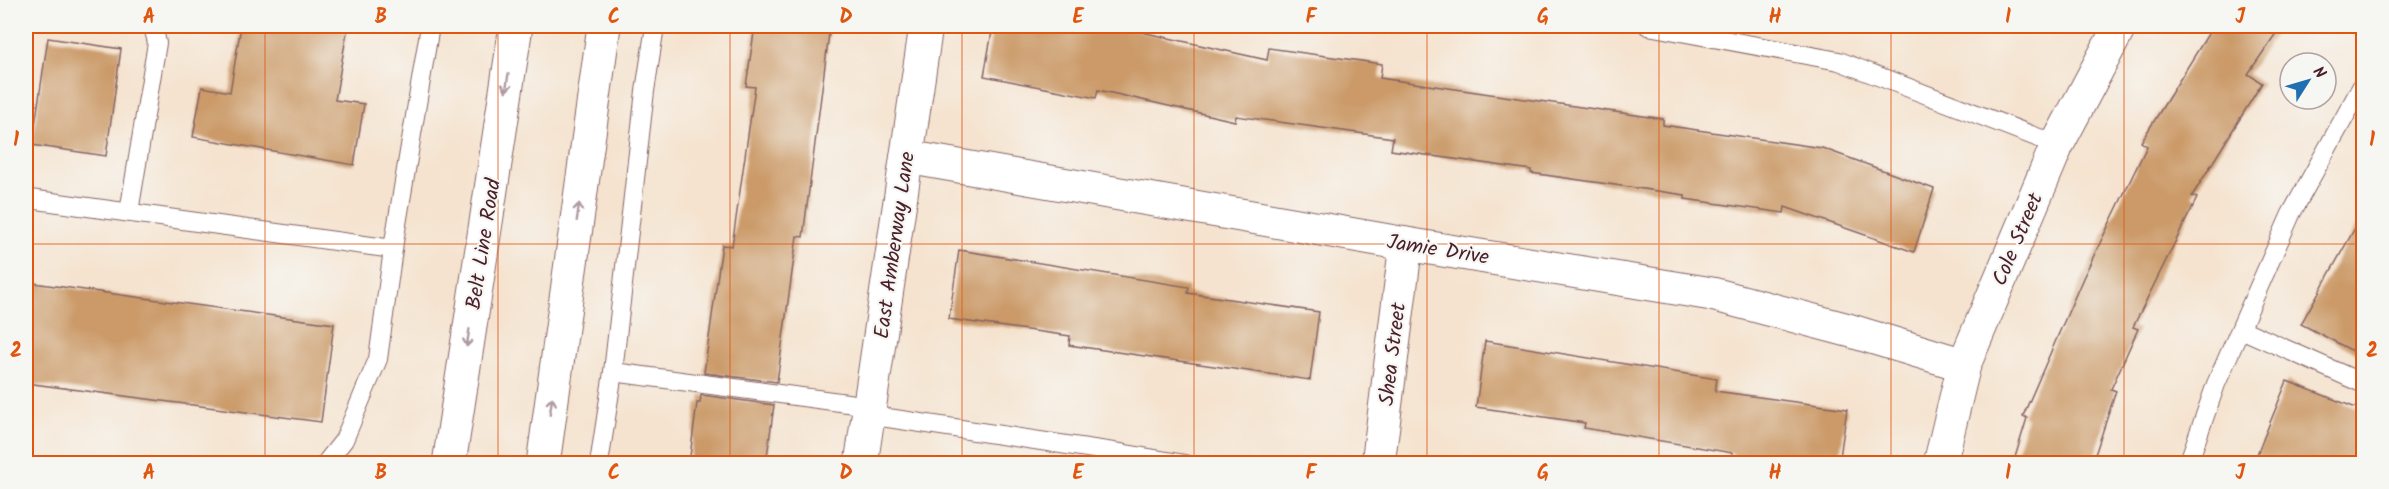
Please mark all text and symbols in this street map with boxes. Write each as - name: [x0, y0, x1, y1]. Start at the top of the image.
- text: A: [143, 2, 155, 34]
- text: B: [375, 2, 387, 34]
- text: C: [608, 2, 620, 34]
- text: D: [839, 2, 853, 34]
- text: E: [1072, 2, 1084, 34]
- text: F: [1306, 2, 1318, 34]
- text: G: [1537, 2, 1549, 34]
- text: H: [1768, 2, 1782, 34]
- text: I: [2005, 2, 2011, 34]
- text: J: [2235, 2, 2246, 34]
- north arrow: [2278, 51, 2338, 111]
- text: N: [2306, 61, 2332, 84]
- one-way arrow: [502, 73, 513, 93]
- text: 1: [13, 125, 19, 157]
- text: 1: [2369, 125, 2375, 157]
- street label: East Amberway Lane: [866, 149, 925, 341]
- street label: Belt Line Road: [458, 176, 511, 312]
- street label: Cole Street: [1984, 187, 2053, 291]
- one-way arrow: [572, 203, 583, 223]
- street label: Jamie Drive: [1384, 226, 1492, 275]
- street label: Shea Street: [1371, 300, 1416, 408]
- one-way arrow: [463, 328, 474, 348]
- text: 2: [10, 336, 22, 368]
- text: 2: [2366, 336, 2378, 368]
- one-way arrow: [545, 396, 556, 416]
- text: A: [143, 458, 155, 489]
- text: B: [375, 458, 387, 489]
- text: C: [608, 458, 620, 489]
- text: D: [839, 458, 853, 489]
- text: E: [1072, 458, 1084, 489]
- text: F: [1306, 458, 1318, 489]
- text: G: [1537, 458, 1549, 489]
- text: H: [1768, 458, 1782, 489]
- text: I: [2005, 458, 2011, 489]
- text: J: [2235, 458, 2246, 489]

